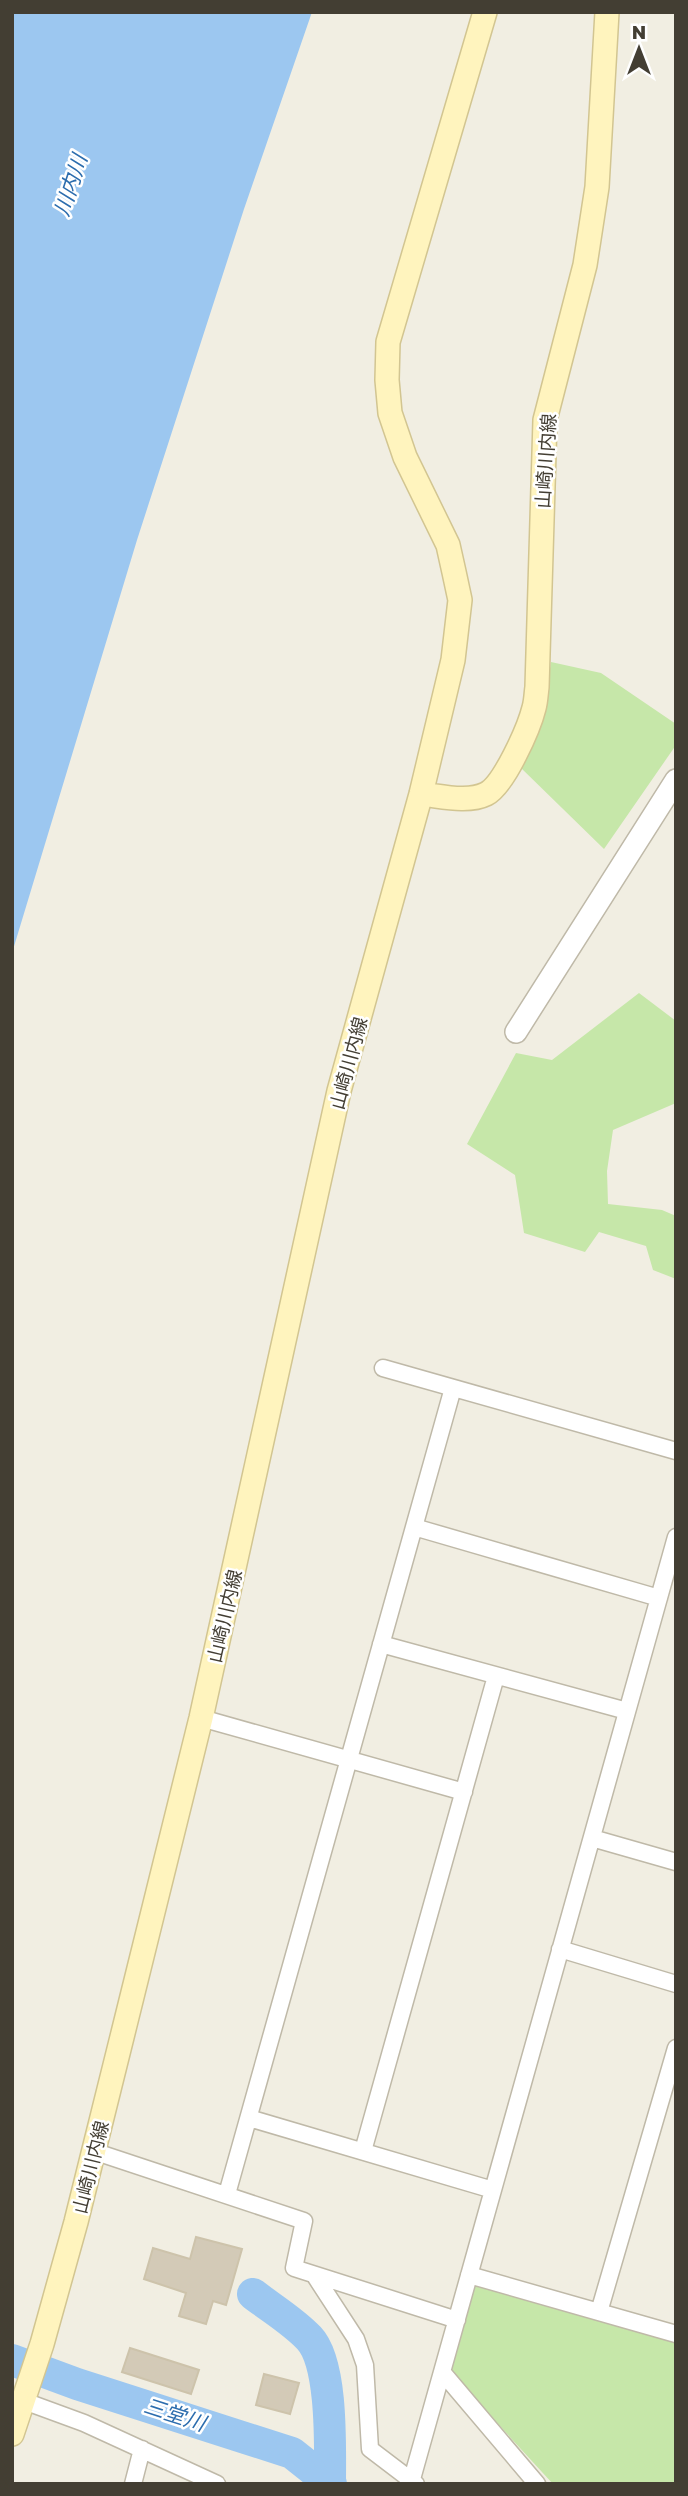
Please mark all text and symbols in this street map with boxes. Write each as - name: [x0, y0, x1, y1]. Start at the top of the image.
- north arrow: [604, 14, 674, 84]
- text: N: [632, 20, 646, 43]
- water label: 川内川: [48, 149, 93, 219]
- street label: 山崎川内線: [530, 413, 560, 509]
- street label: 山崎川内線: [325, 1014, 371, 1112]
- street label: 山崎川内線: [202, 1567, 246, 1665]
- street label: 山崎川内線: [67, 2118, 113, 2216]
- water label: 三堂川: [141, 2392, 211, 2437]

